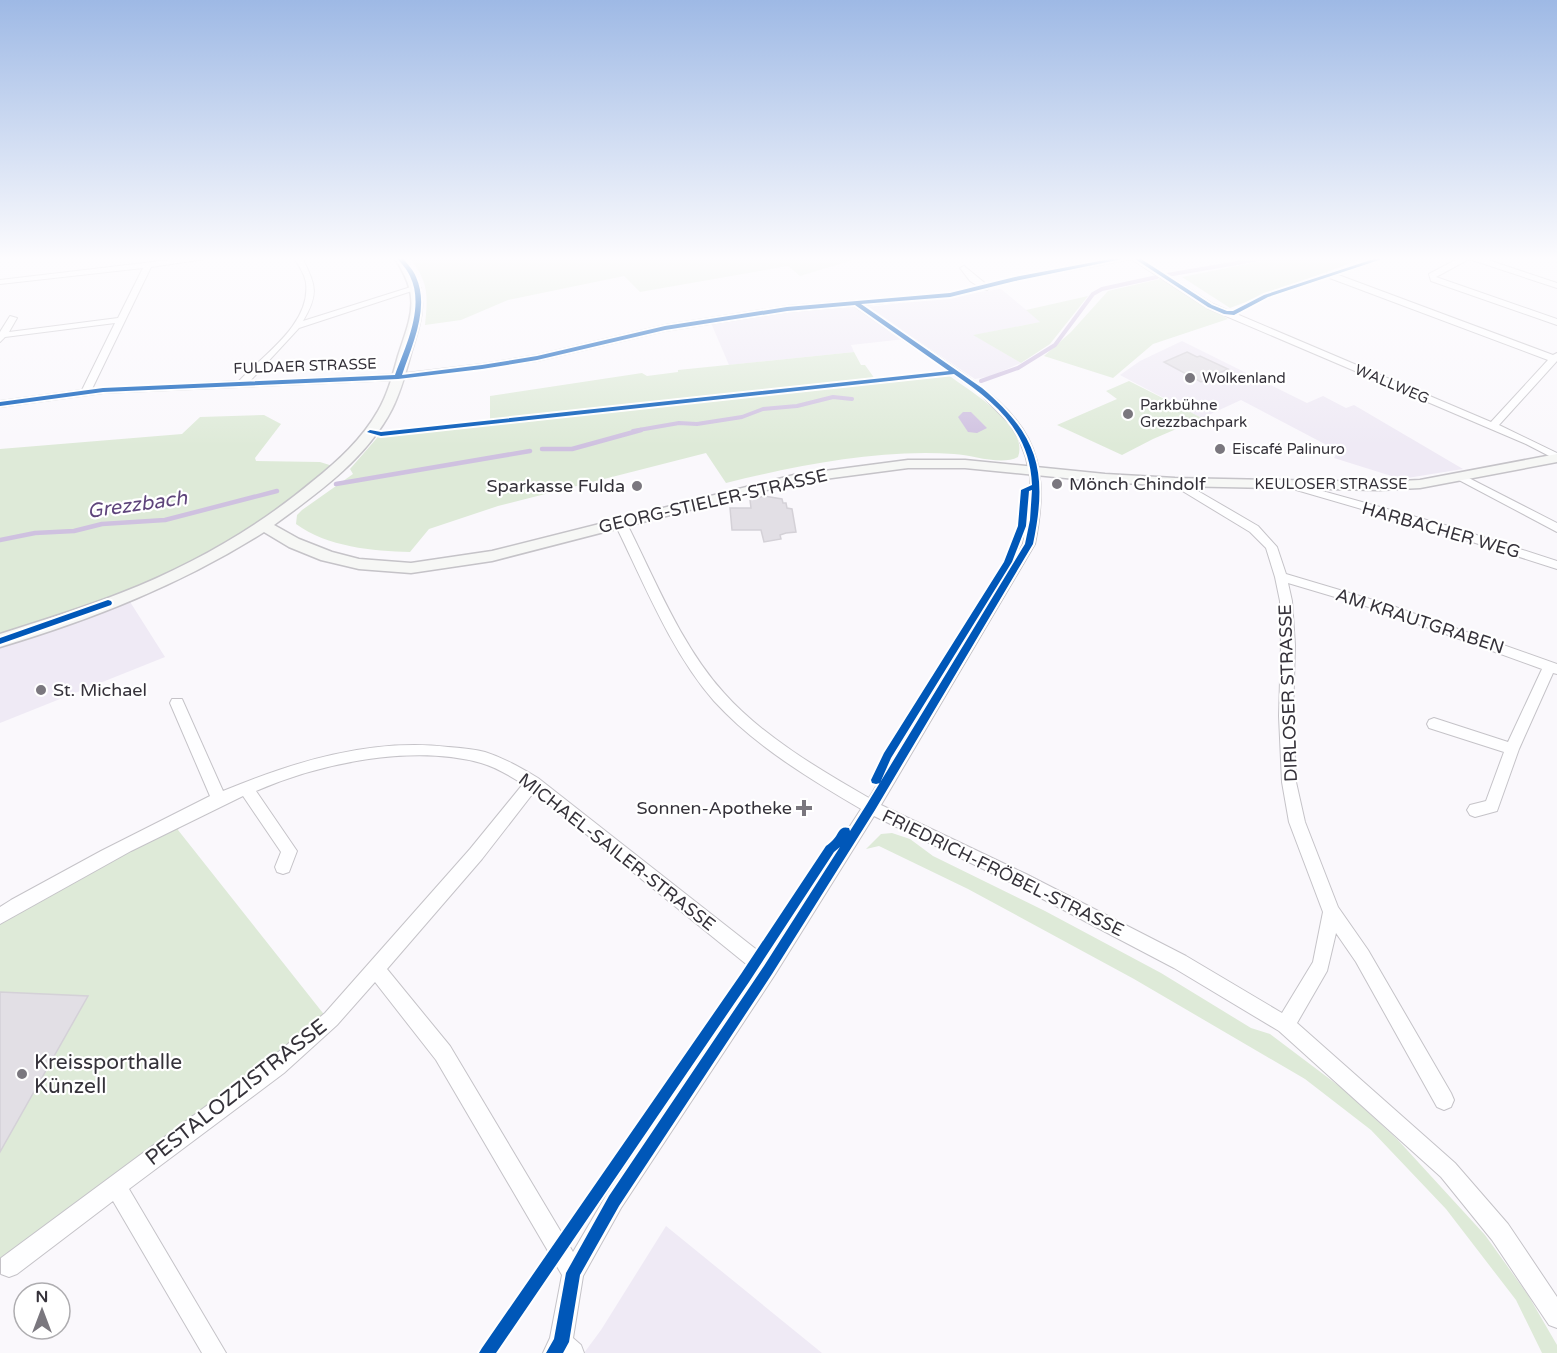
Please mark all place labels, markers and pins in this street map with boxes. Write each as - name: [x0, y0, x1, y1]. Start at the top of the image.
- place label: Wolkenland: [1202, 369, 1286, 387]
- marker: Wolkenland: [1183, 371, 1197, 385]
- place label: Parkbühne Grezzbachpark: [1140, 396, 1247, 431]
- marker: Parkbühne Grezzbachpark: [1121, 407, 1135, 421]
- place label: Eiscafé Palinuro: [1232, 440, 1345, 458]
- marker: Eiscafé Palinuro: [1213, 442, 1227, 456]
- place label: Mönch Chindolf: [1069, 473, 1206, 495]
- place label: Sparkasse Fulda: [487, 475, 625, 497]
- marker: Mönch Chindolf: [1050, 477, 1064, 491]
- marker: Sparkasse Fulda: [630, 479, 644, 493]
- place label: St. Michael: [53, 679, 147, 701]
- marker: St. Michael: [34, 683, 48, 697]
- place label: Sonnen-Apotheke: [636, 797, 792, 819]
- marker: Sonnen-Apotheke: [797, 801, 811, 815]
- place label: Kreissporthalle Künzell: [34, 1050, 182, 1099]
- marker: Kreissporthalle Künzell: [15, 1067, 29, 1081]

